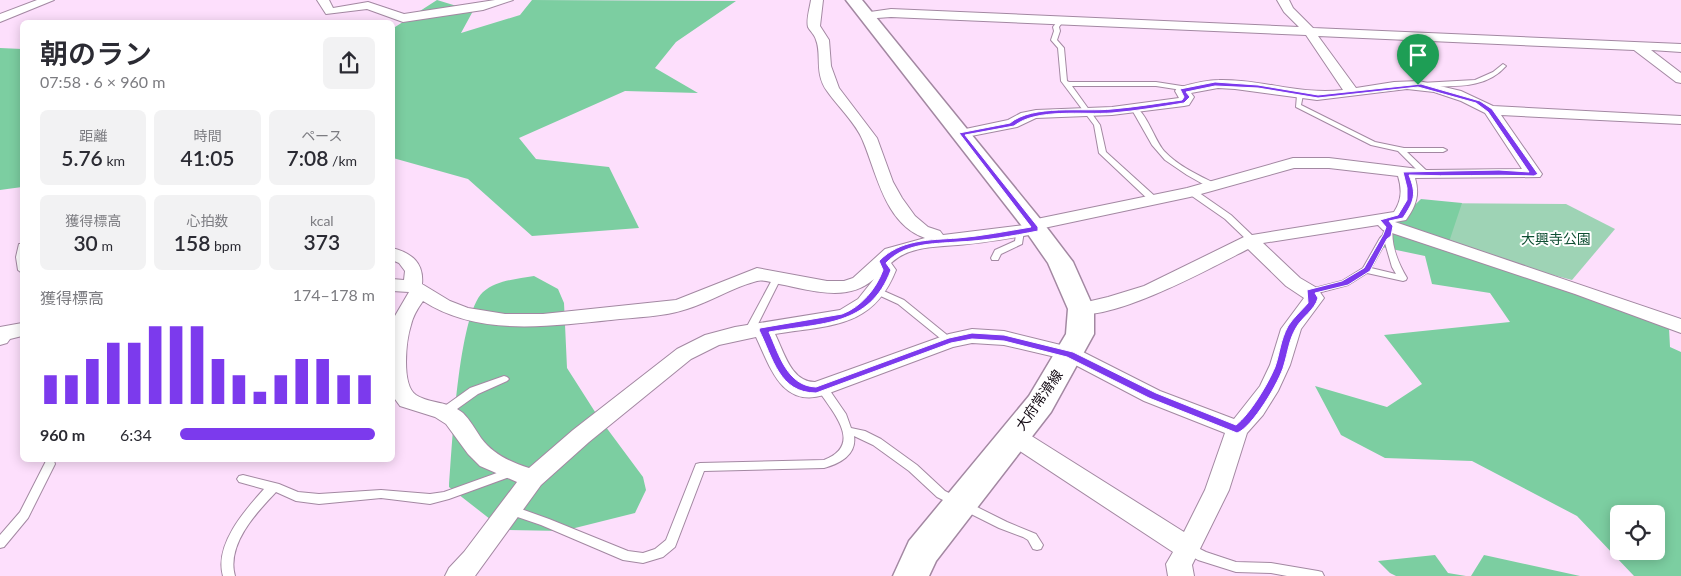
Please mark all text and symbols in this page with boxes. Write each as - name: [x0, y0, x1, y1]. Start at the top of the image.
- pin: [1397, 34, 1439, 85]
- text: 朝のラン: [40, 36, 152, 70]
- button: share: [323, 37, 375, 89]
- icon: arrive: [1404, 41, 1432, 69]
- text: 07:58 · 6 × 960 m: [40, 72, 165, 91]
- text: 距離: [79, 127, 107, 144]
- text: 時間: [193, 127, 221, 144]
- text: ペース: [301, 127, 342, 144]
- text: 5.76: [61, 145, 103, 170]
- text: 41:05: [180, 145, 235, 170]
- text: 7:08: [287, 145, 328, 170]
- text: km: [103, 152, 125, 169]
- text: /km: [328, 152, 357, 169]
- text: 獲得標高: [65, 212, 121, 229]
- text: 心拍数: [186, 212, 228, 229]
- text: kcal: [310, 212, 334, 229]
- text: 373: [304, 229, 340, 254]
- text: 30: [73, 230, 98, 255]
- text: 158: [174, 230, 210, 255]
- park label: 大興寺公園: [1521, 230, 1591, 247]
- text: m: [98, 237, 113, 254]
- text: bpm: [210, 237, 241, 254]
- text: 174–178 m: [293, 285, 375, 304]
- text: 獲得標高: [40, 288, 104, 307]
- street label: 大府常滑線: [1012, 366, 1066, 433]
- text: 960 m: [40, 425, 85, 444]
- text: 6:34: [120, 425, 152, 444]
- map controls: [1610, 505, 1665, 560]
- button: locate: [1610, 505, 1665, 560]

